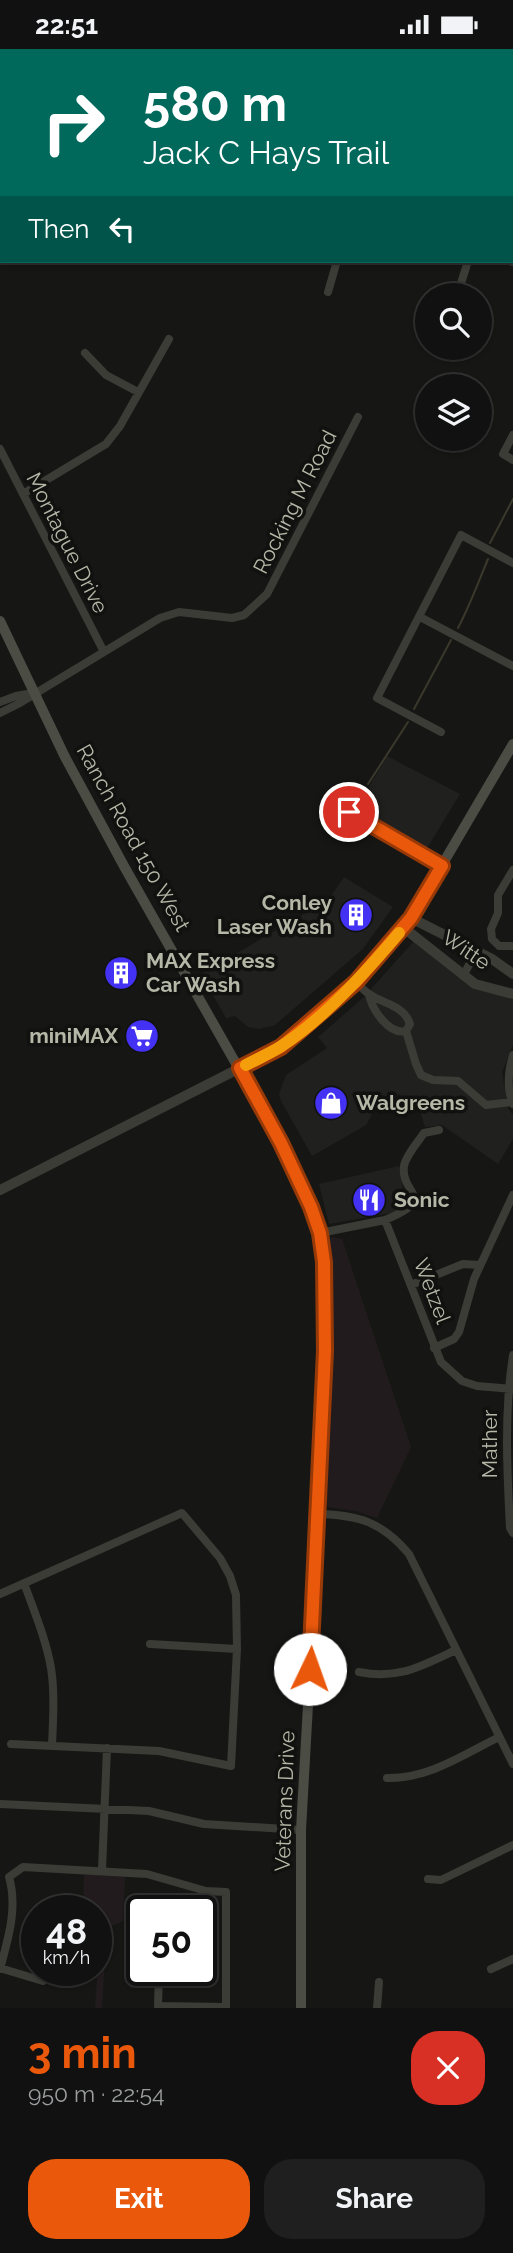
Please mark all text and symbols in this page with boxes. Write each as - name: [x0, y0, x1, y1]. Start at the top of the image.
- text: 22:51: [35, 10, 98, 40]
- text: 580 m: [143, 75, 287, 132]
- icon: right: [28, 77, 119, 168]
- text: Jack C Hays Trail: [143, 134, 389, 171]
- icon: left: [103, 210, 141, 248]
- text: Then: [28, 214, 89, 244]
- map controls: [415, 283, 492, 451]
- button: search: [415, 283, 492, 360]
- button: layers: [415, 374, 492, 451]
- street label: Rocking M Road: [248, 426, 342, 578]
- street label: Montague Drive: [21, 468, 114, 617]
- street label: Ranch Road 150 West: [72, 740, 195, 936]
- pin: [319, 782, 379, 842]
- icon: arrive: [330, 793, 368, 831]
- place label: Conley Laser Wash: [217, 890, 332, 939]
- building icon: Conley Laser Wash: [337, 896, 375, 934]
- street label: Witte: [437, 924, 495, 975]
- place label: MAX Express Car Wash: [146, 948, 275, 997]
- building icon: MAX Express Car Wash: [102, 954, 140, 992]
- supermarket icon: miniMAX: [123, 1017, 161, 1055]
- place label: miniMAX: [29, 1023, 118, 1048]
- shop icon: Walgreens: [312, 1084, 350, 1122]
- place label: Walgreens: [356, 1090, 465, 1115]
- restaurant icon: Sonic: [350, 1181, 388, 1219]
- place label: Sonic: [394, 1187, 450, 1212]
- street label: Wetzel: [409, 1255, 456, 1327]
- street label: Mather: [477, 1409, 502, 1478]
- position arrow: [273, 1632, 347, 1706]
- street label: Veterans Drive: [270, 1730, 299, 1872]
- speed limit sign: 50: [126, 1895, 217, 1986]
- text: 48: [46, 1911, 87, 1952]
- text: km/h: [43, 1947, 90, 1968]
- text: 3 min: [28, 2029, 137, 2078]
- button: close: [411, 2031, 485, 2105]
- text: 950 m · 22:54: [28, 2080, 165, 2107]
- button: Exit: [28, 2159, 250, 2239]
- button: Share: [264, 2159, 485, 2239]

